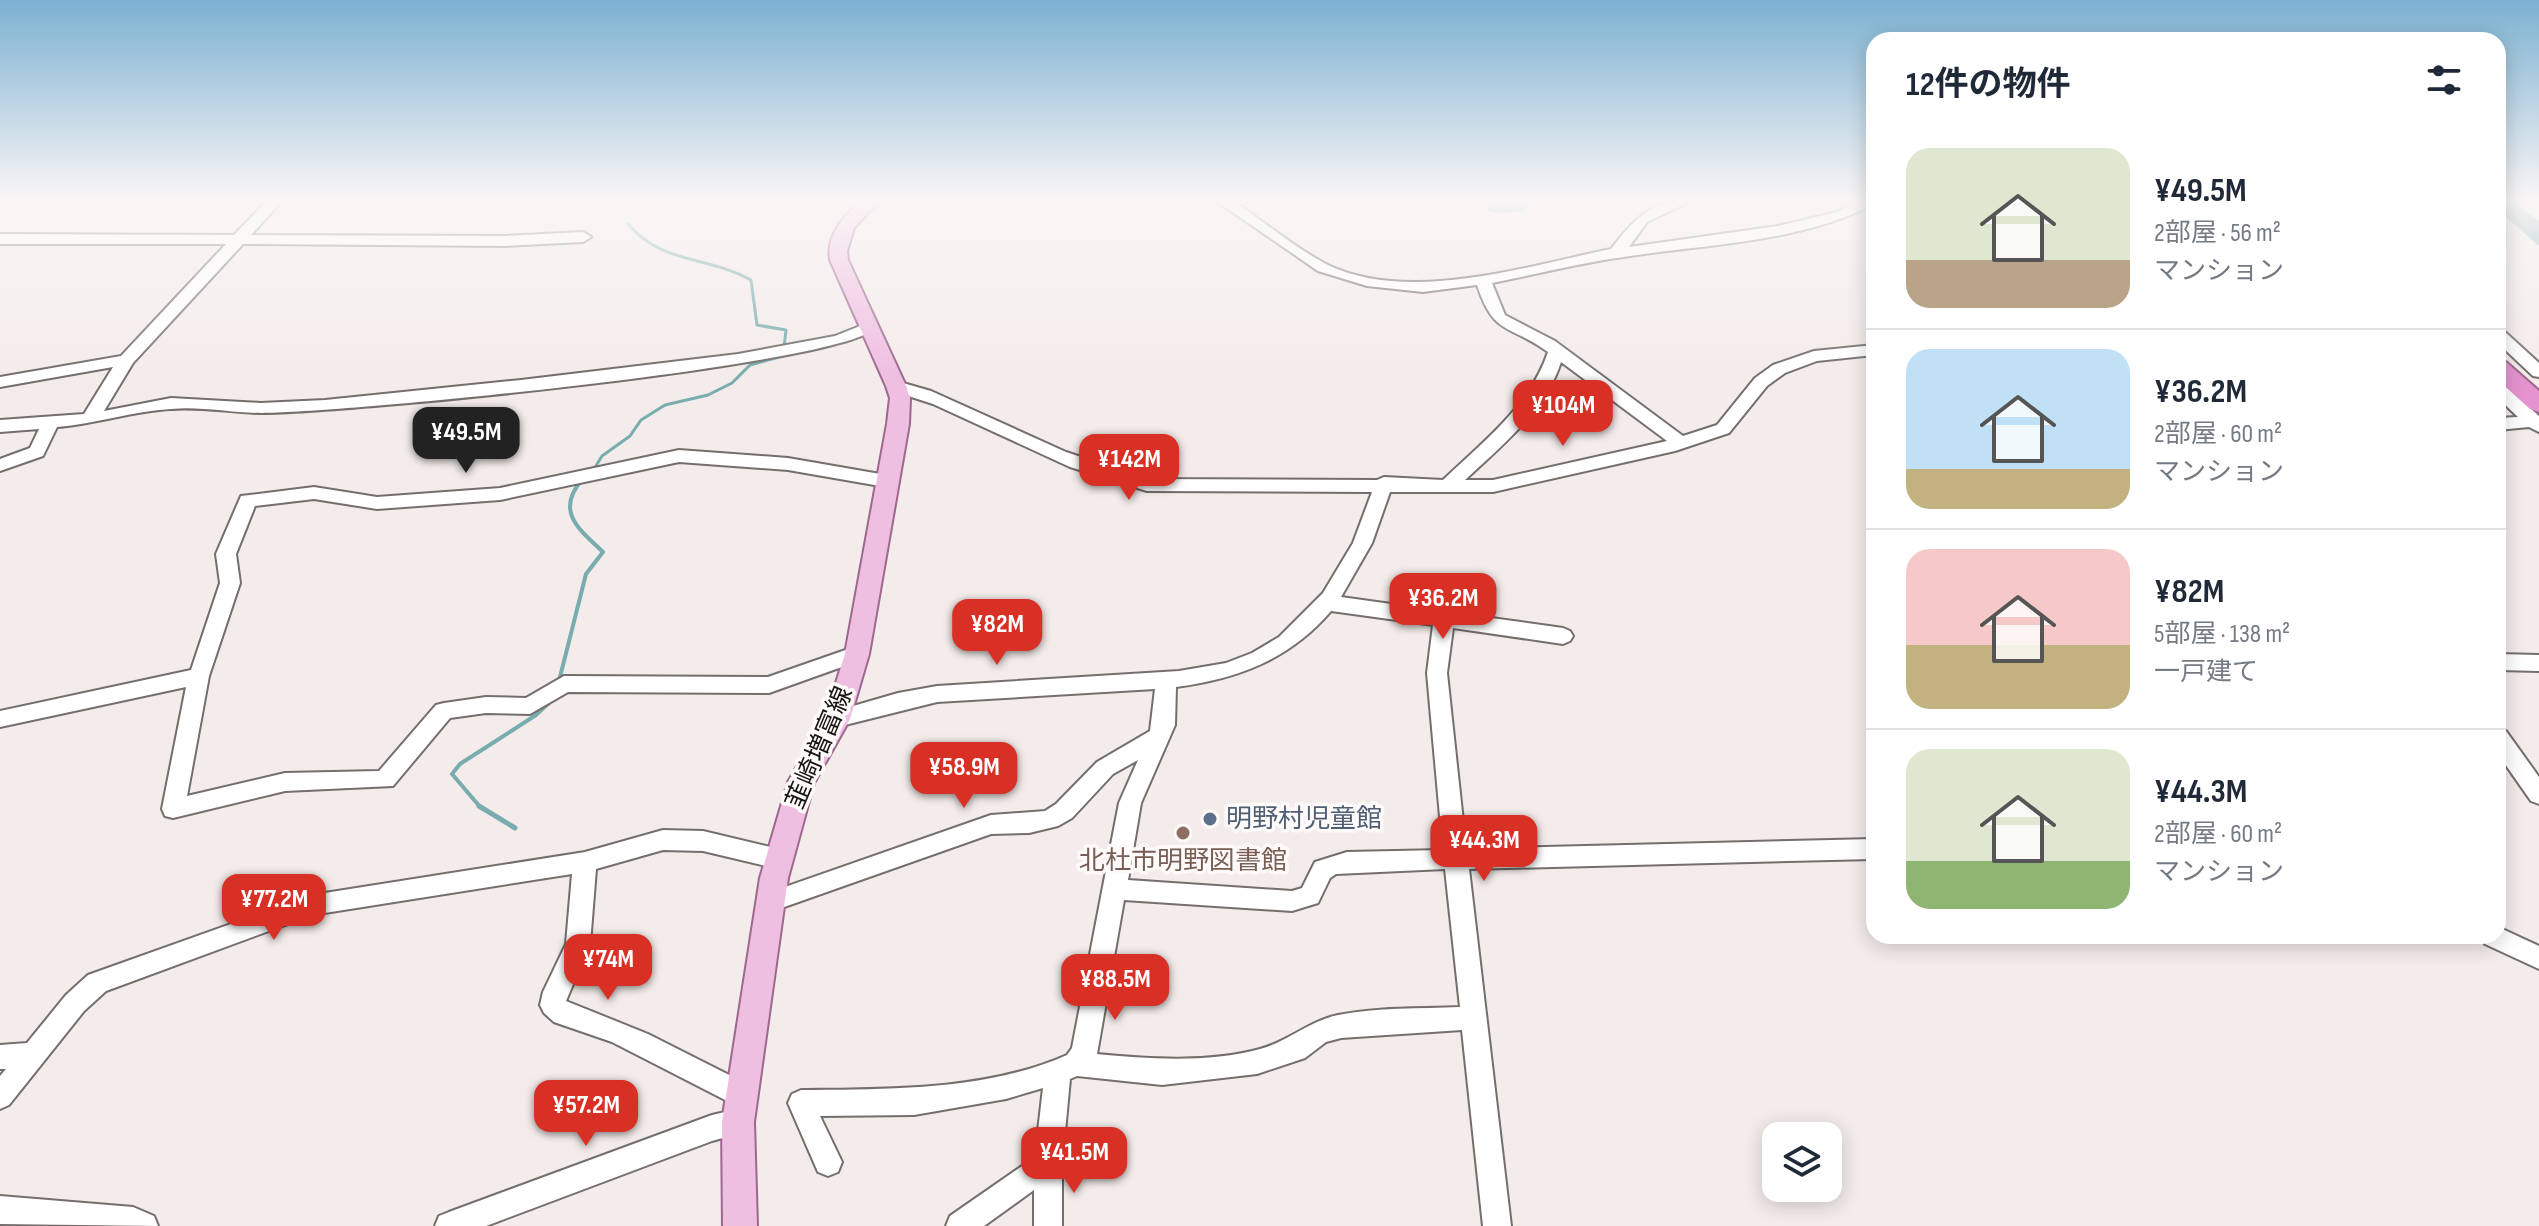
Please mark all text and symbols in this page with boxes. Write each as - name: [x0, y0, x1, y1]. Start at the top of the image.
- icon: filters: [2422, 58, 2466, 102]
- text: 12件の物件: [1906, 64, 2071, 105]
- text: ¥49.5M: [2154, 170, 2247, 211]
- icon: home: [1970, 180, 2066, 276]
- text: 2部屋 · 56 m²: [2154, 218, 2281, 249]
- text: マンション: [2154, 256, 2284, 287]
- text: ¥36.2M: [2154, 371, 2247, 412]
- pin: ¥104M: [1507, 380, 1619, 448]
- icon: home: [1970, 381, 2066, 477]
- text: ¥104M: [1531, 390, 1595, 421]
- pin: ¥49.5M: [401, 407, 531, 475]
- text: ¥49.5M: [431, 417, 501, 448]
- text: 2部屋 · 60 m²: [2154, 419, 2282, 450]
- pin: ¥142M: [1073, 434, 1185, 502]
- text: ¥142M: [1097, 444, 1161, 475]
- text: マンション: [2154, 457, 2284, 488]
- text: ¥82M: [2154, 571, 2224, 612]
- pin: ¥36.2M: [1378, 573, 1508, 641]
- icon: home: [1970, 581, 2066, 677]
- text: ¥36.2M: [1407, 583, 1479, 614]
- pin: ¥82M: [950, 599, 1044, 667]
- text: ¥82M: [970, 609, 1024, 640]
- text: 5部屋 · 138 m²: [2154, 619, 2290, 650]
- text: 一戸建て: [2154, 657, 2258, 688]
- street label: 韮崎増富線: [780, 682, 860, 814]
- pin: ¥58.9M: [899, 742, 1029, 810]
- text: ¥58.9M: [928, 752, 1000, 783]
- text: ¥44.3M: [2154, 771, 2247, 812]
- icon: home: [1970, 781, 2066, 877]
- place label: 明野村児童館: [1226, 804, 1382, 835]
- marker: 明野村児童館: [1201, 810, 1219, 828]
- pin: ¥44.3M: [1419, 815, 1549, 883]
- text: 2部屋 · 60 m²: [2154, 819, 2282, 850]
- marker: 北杜市明野図書館: [1174, 824, 1192, 842]
- text: ¥44.3M: [1448, 825, 1520, 856]
- place label: 北杜市明野図書館: [1079, 846, 1287, 877]
- text: マンション: [2154, 857, 2284, 888]
- pin: ¥77.2M: [209, 874, 339, 942]
- text: ¥77.2M: [240, 884, 308, 915]
- pin: ¥74M: [561, 934, 655, 1002]
- text: ¥74M: [582, 944, 634, 975]
- pin: ¥88.5M: [1050, 954, 1180, 1022]
- text: ¥88.5M: [1079, 964, 1151, 995]
- pin: ¥57.2M: [521, 1080, 651, 1148]
- text: ¥57.2M: [552, 1090, 620, 1121]
- map controls: [1762, 1122, 1842, 1202]
- button: layers: [1762, 1122, 1842, 1202]
- pin: ¥41.5M: [1009, 1127, 1139, 1195]
- text: ¥41.5M: [1039, 1137, 1109, 1168]

